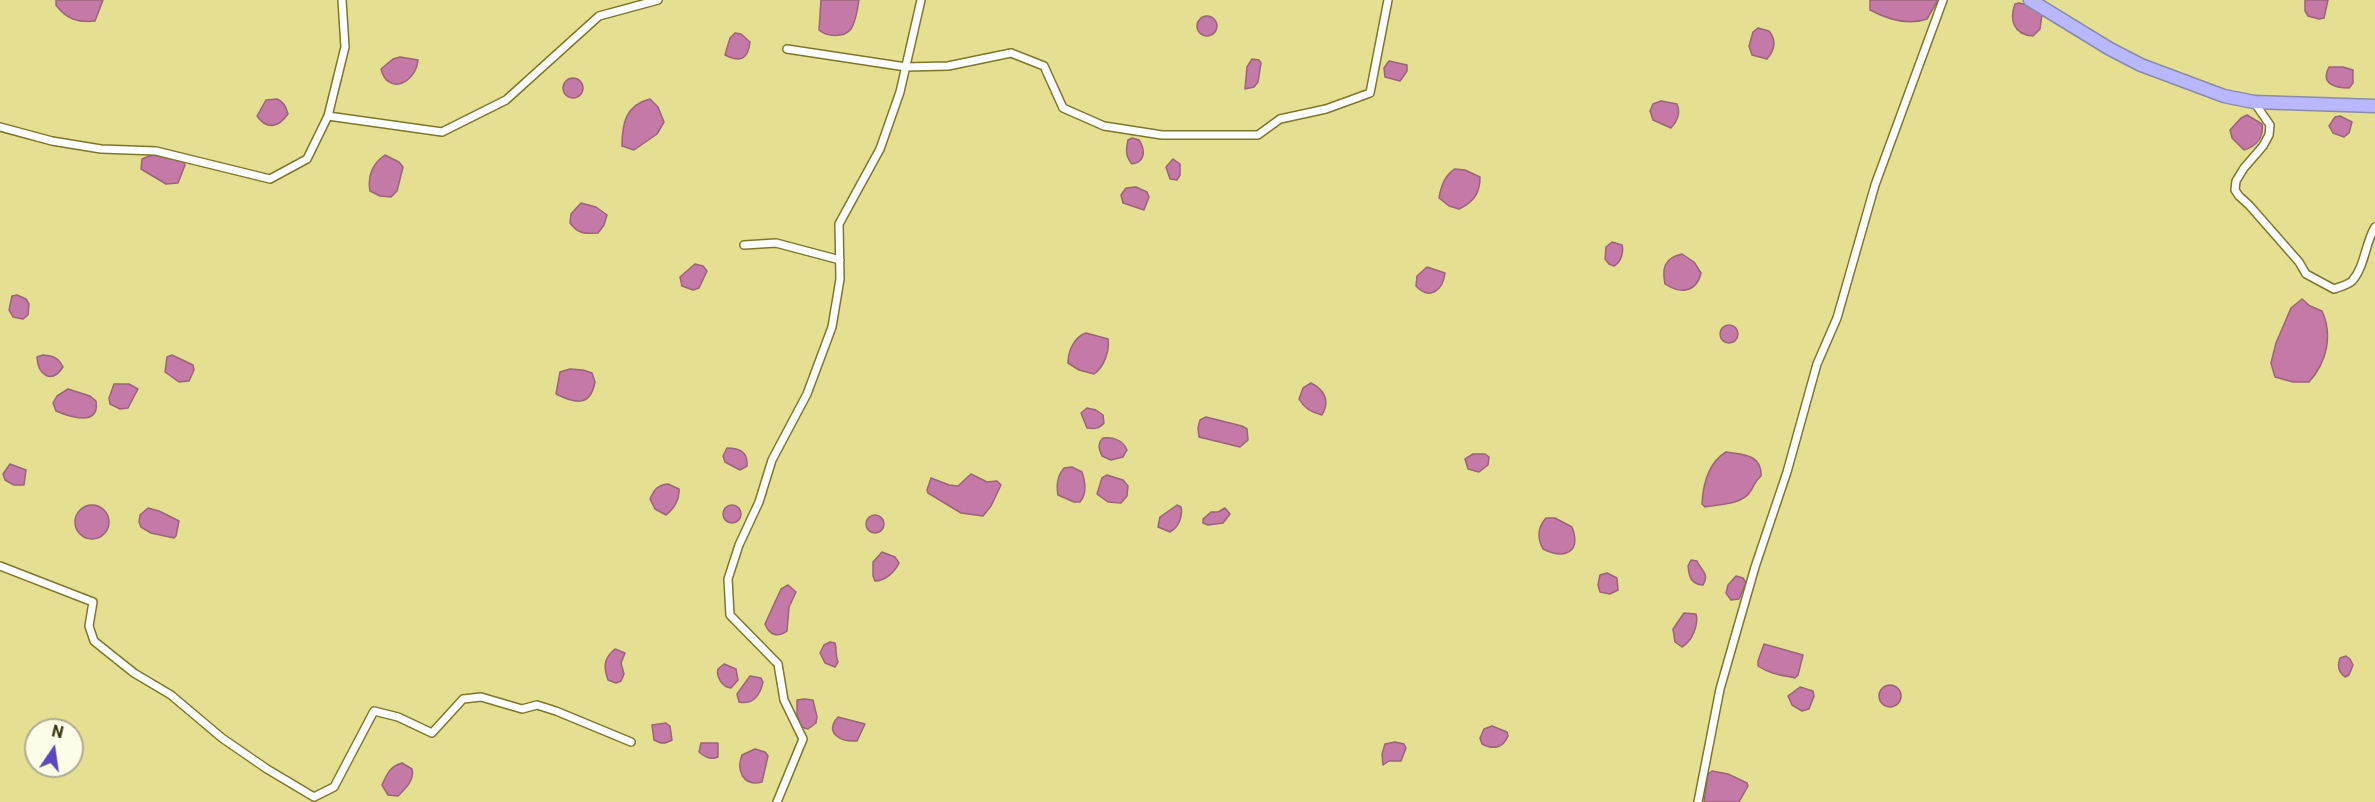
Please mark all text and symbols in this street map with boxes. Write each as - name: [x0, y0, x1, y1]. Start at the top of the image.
- north arrow: [24, 718, 84, 778]
- text: N: [50, 721, 65, 742]

